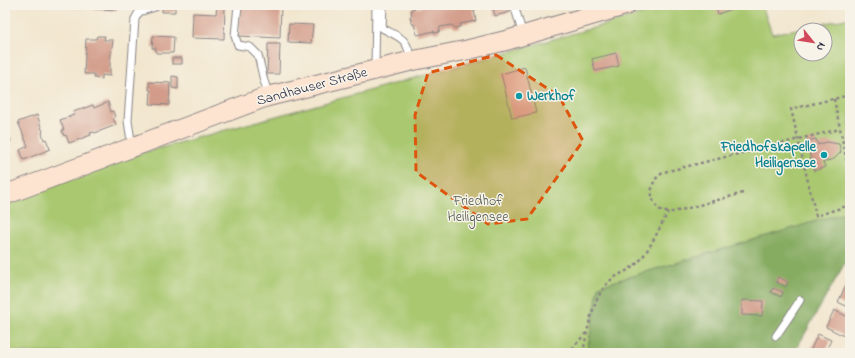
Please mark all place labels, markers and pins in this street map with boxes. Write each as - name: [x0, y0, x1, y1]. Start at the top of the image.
- place label: Werkhof: [527, 86, 576, 107]
- marker: Werkhof: [514, 91, 524, 101]
- place label: Friedhofskapelle Heiligensee: [720, 137, 817, 176]
- marker: Friedhofskapelle Heiligensee: [819, 150, 829, 160]

